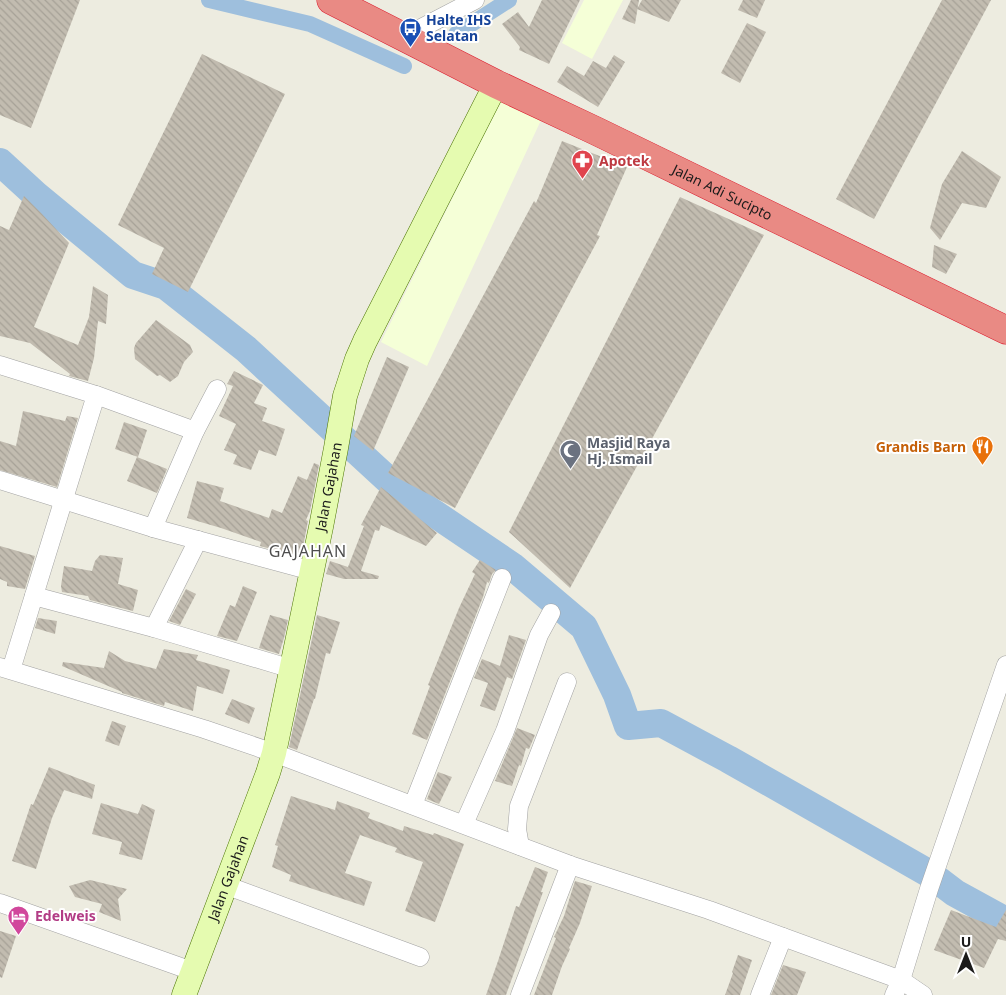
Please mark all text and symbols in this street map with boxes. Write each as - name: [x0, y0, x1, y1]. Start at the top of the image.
- place label: Halte IHS Selatan: [426, 10, 491, 45]
- bus stop icon: Halte IHS Selatan: [398, 16, 422, 47]
- pharmacy icon: Apotek: [571, 149, 595, 180]
- place label: Apotek: [599, 151, 650, 170]
- street label: Jalan Adi Sucipto: [667, 159, 776, 224]
- place label: Masjid Raya Hj. Ismail: [587, 433, 670, 468]
- restaurant icon: Grandis Barn: [970, 435, 994, 466]
- place label: Grandis Barn: [876, 437, 966, 456]
- mosque icon: Masjid Raya Hj. Ismail: [559, 439, 583, 470]
- street label: Jalan Gajahan: [310, 441, 346, 535]
- district label: GAJAHAN: [269, 540, 347, 562]
- street label: Jalan Gajahan: [202, 832, 253, 925]
- hotel icon: Edelweis: [7, 904, 31, 935]
- place label: Edelweis: [35, 906, 96, 925]
- north arrow: [941, 930, 991, 980]
- text: U: [961, 932, 971, 951]

